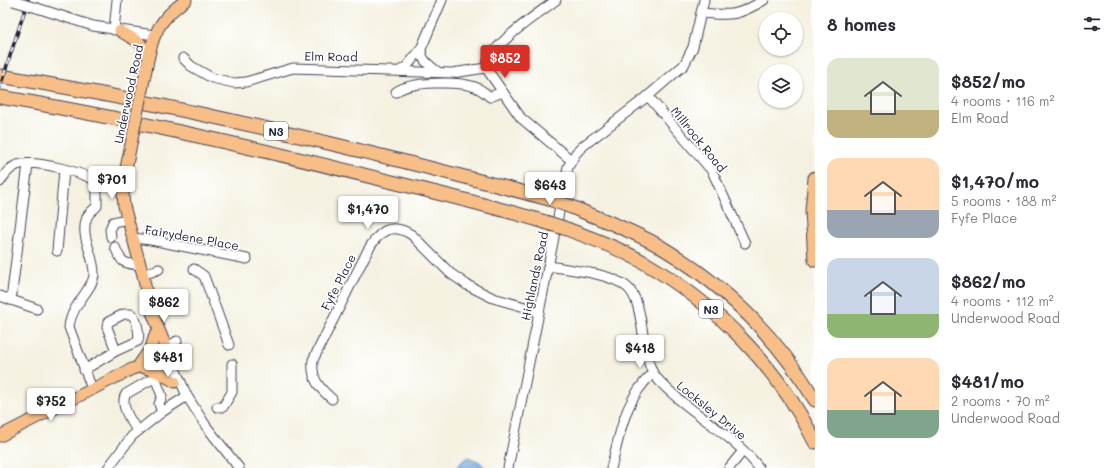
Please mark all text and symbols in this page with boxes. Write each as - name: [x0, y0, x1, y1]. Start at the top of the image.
- map controls: [759, 12, 803, 108]
- button: locate: [759, 12, 803, 56]
- text: 8 homes: [827, 13, 896, 35]
- icon: filters: [1081, 13, 1103, 35]
- street label: Underwood Road: [110, 43, 146, 145]
- pin: $852: [481, 45, 529, 79]
- street label: Elm Road: [304, 48, 358, 64]
- text: $852: [490, 49, 520, 66]
- button: layers: [759, 64, 803, 108]
- text: $852/mo: [951, 70, 1025, 92]
- icon: home: [859, 74, 907, 122]
- text: 4 rooms · 116 m²: [951, 92, 1054, 109]
- street label: Millrock Road: [668, 103, 730, 175]
- text: Elm Road: [951, 109, 1009, 126]
- road number: N3: [264, 122, 288, 140]
- pin: $701: [88, 166, 136, 200]
- text: $701: [97, 170, 127, 187]
- text: $1,470/mo: [951, 170, 1039, 192]
- pin: $643: [526, 172, 574, 206]
- icon: home: [859, 174, 907, 222]
- text: $643: [534, 176, 566, 193]
- text: 5 rooms · 188 m²: [951, 192, 1056, 209]
- pin: $1,470: [335, 196, 401, 230]
- text: $1,470: [347, 200, 389, 217]
- text: Fyfe Place: [951, 209, 1017, 226]
- street label: Fairydene Place: [144, 221, 240, 253]
- street label: Highlands Road: [517, 230, 551, 322]
- street label: Fyfe Place: [317, 251, 359, 313]
- text: $862/mo: [951, 270, 1026, 292]
- icon: home: [859, 274, 907, 322]
- pin: $862: [140, 289, 188, 323]
- text: 4 rooms · 112 m²: [951, 292, 1054, 309]
- text: $862: [148, 293, 180, 310]
- road number: N3: [699, 300, 723, 318]
- text: Underwood Road: [951, 309, 1060, 326]
- pin: $418: [616, 335, 664, 369]
- text: $418: [625, 339, 655, 356]
- pin: $481: [144, 344, 192, 378]
- text: $481: [153, 348, 183, 365]
- text: $481/mo: [951, 370, 1024, 392]
- icon: home: [859, 374, 907, 422]
- street label: Locksley Drive: [674, 377, 750, 443]
- pin: $752: [27, 388, 75, 422]
- text: $752: [36, 392, 66, 409]
- text: 2 rooms · 70 m²: [951, 392, 1050, 409]
- text: Underwood Road: [951, 409, 1060, 426]

